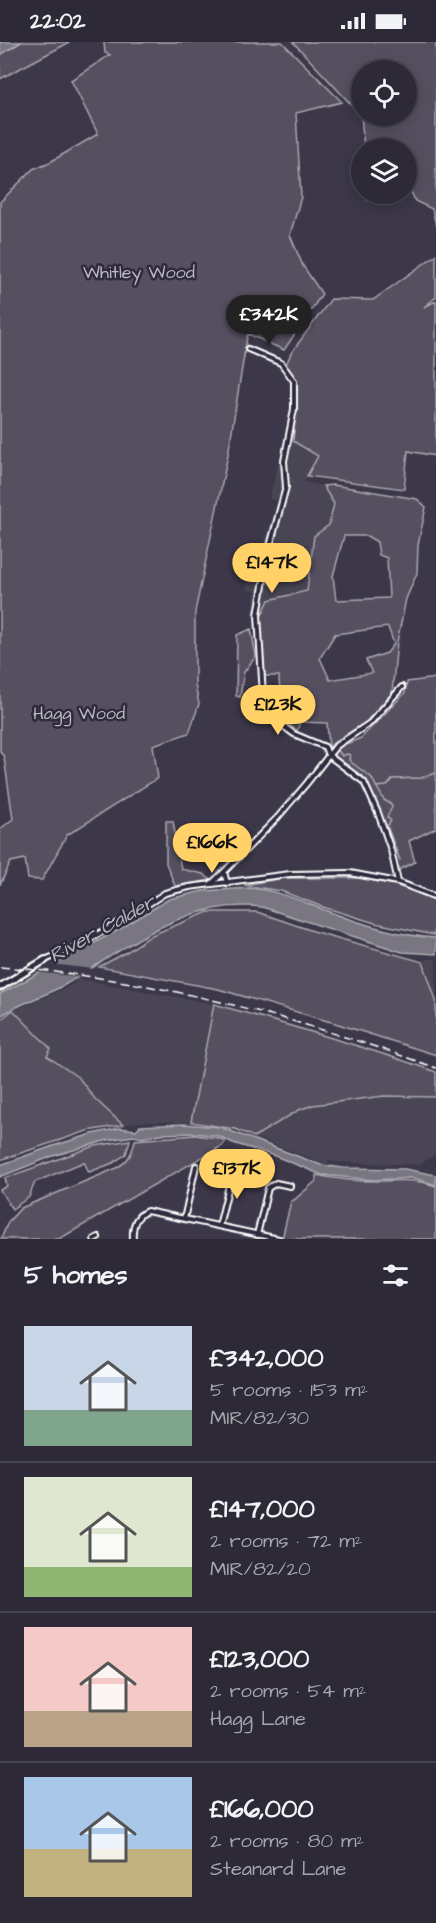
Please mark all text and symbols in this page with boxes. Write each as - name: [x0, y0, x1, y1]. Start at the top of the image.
- text: 22:02: [30, 6, 85, 37]
- map controls: [351, 60, 417, 204]
- button: locate: [351, 60, 417, 126]
- button: layers: [351, 138, 417, 204]
- park label: Whitley Wood: [83, 260, 195, 286]
- pin: £342K: [227, 295, 311, 346]
- text: £342K: [240, 300, 298, 328]
- pin: £147K: [230, 543, 314, 594]
- text: £147K: [246, 548, 298, 576]
- pin: £123K: [236, 685, 320, 736]
- text: £123K: [254, 690, 302, 718]
- park label: Hagg Wood: [33, 701, 125, 727]
- pin: £166K: [170, 823, 254, 874]
- text: £166K: [187, 828, 237, 856]
- water label: River Calder: [44, 887, 162, 970]
- pin: £137K: [195, 1149, 279, 1200]
- text: £137K: [213, 1154, 261, 1182]
- text: 5 homes: [24, 1257, 128, 1293]
- icon: filters: [379, 1259, 412, 1292]
- text: £342,000: [210, 1340, 324, 1376]
- icon: home: [72, 1350, 144, 1422]
- text: 5 rooms · 153 m²: [210, 1376, 368, 1404]
- text: MIR/82/30: [210, 1404, 309, 1432]
- text: £147,000: [210, 1491, 315, 1527]
- icon: home: [72, 1501, 144, 1573]
- text: 2 rooms · 72 m²: [210, 1527, 362, 1555]
- text: MIR/82/20: [210, 1555, 311, 1583]
- text: £123,000: [210, 1641, 309, 1677]
- icon: home: [72, 1651, 144, 1723]
- text: 2 rooms · 54 m²: [210, 1677, 366, 1705]
- text: Hagg Lane: [210, 1705, 306, 1733]
- text: £166,000: [210, 1791, 314, 1827]
- icon: home: [72, 1801, 144, 1873]
- text: 2 rooms · 80 m²: [210, 1827, 364, 1855]
- text: Steanard Lane: [210, 1855, 346, 1883]

